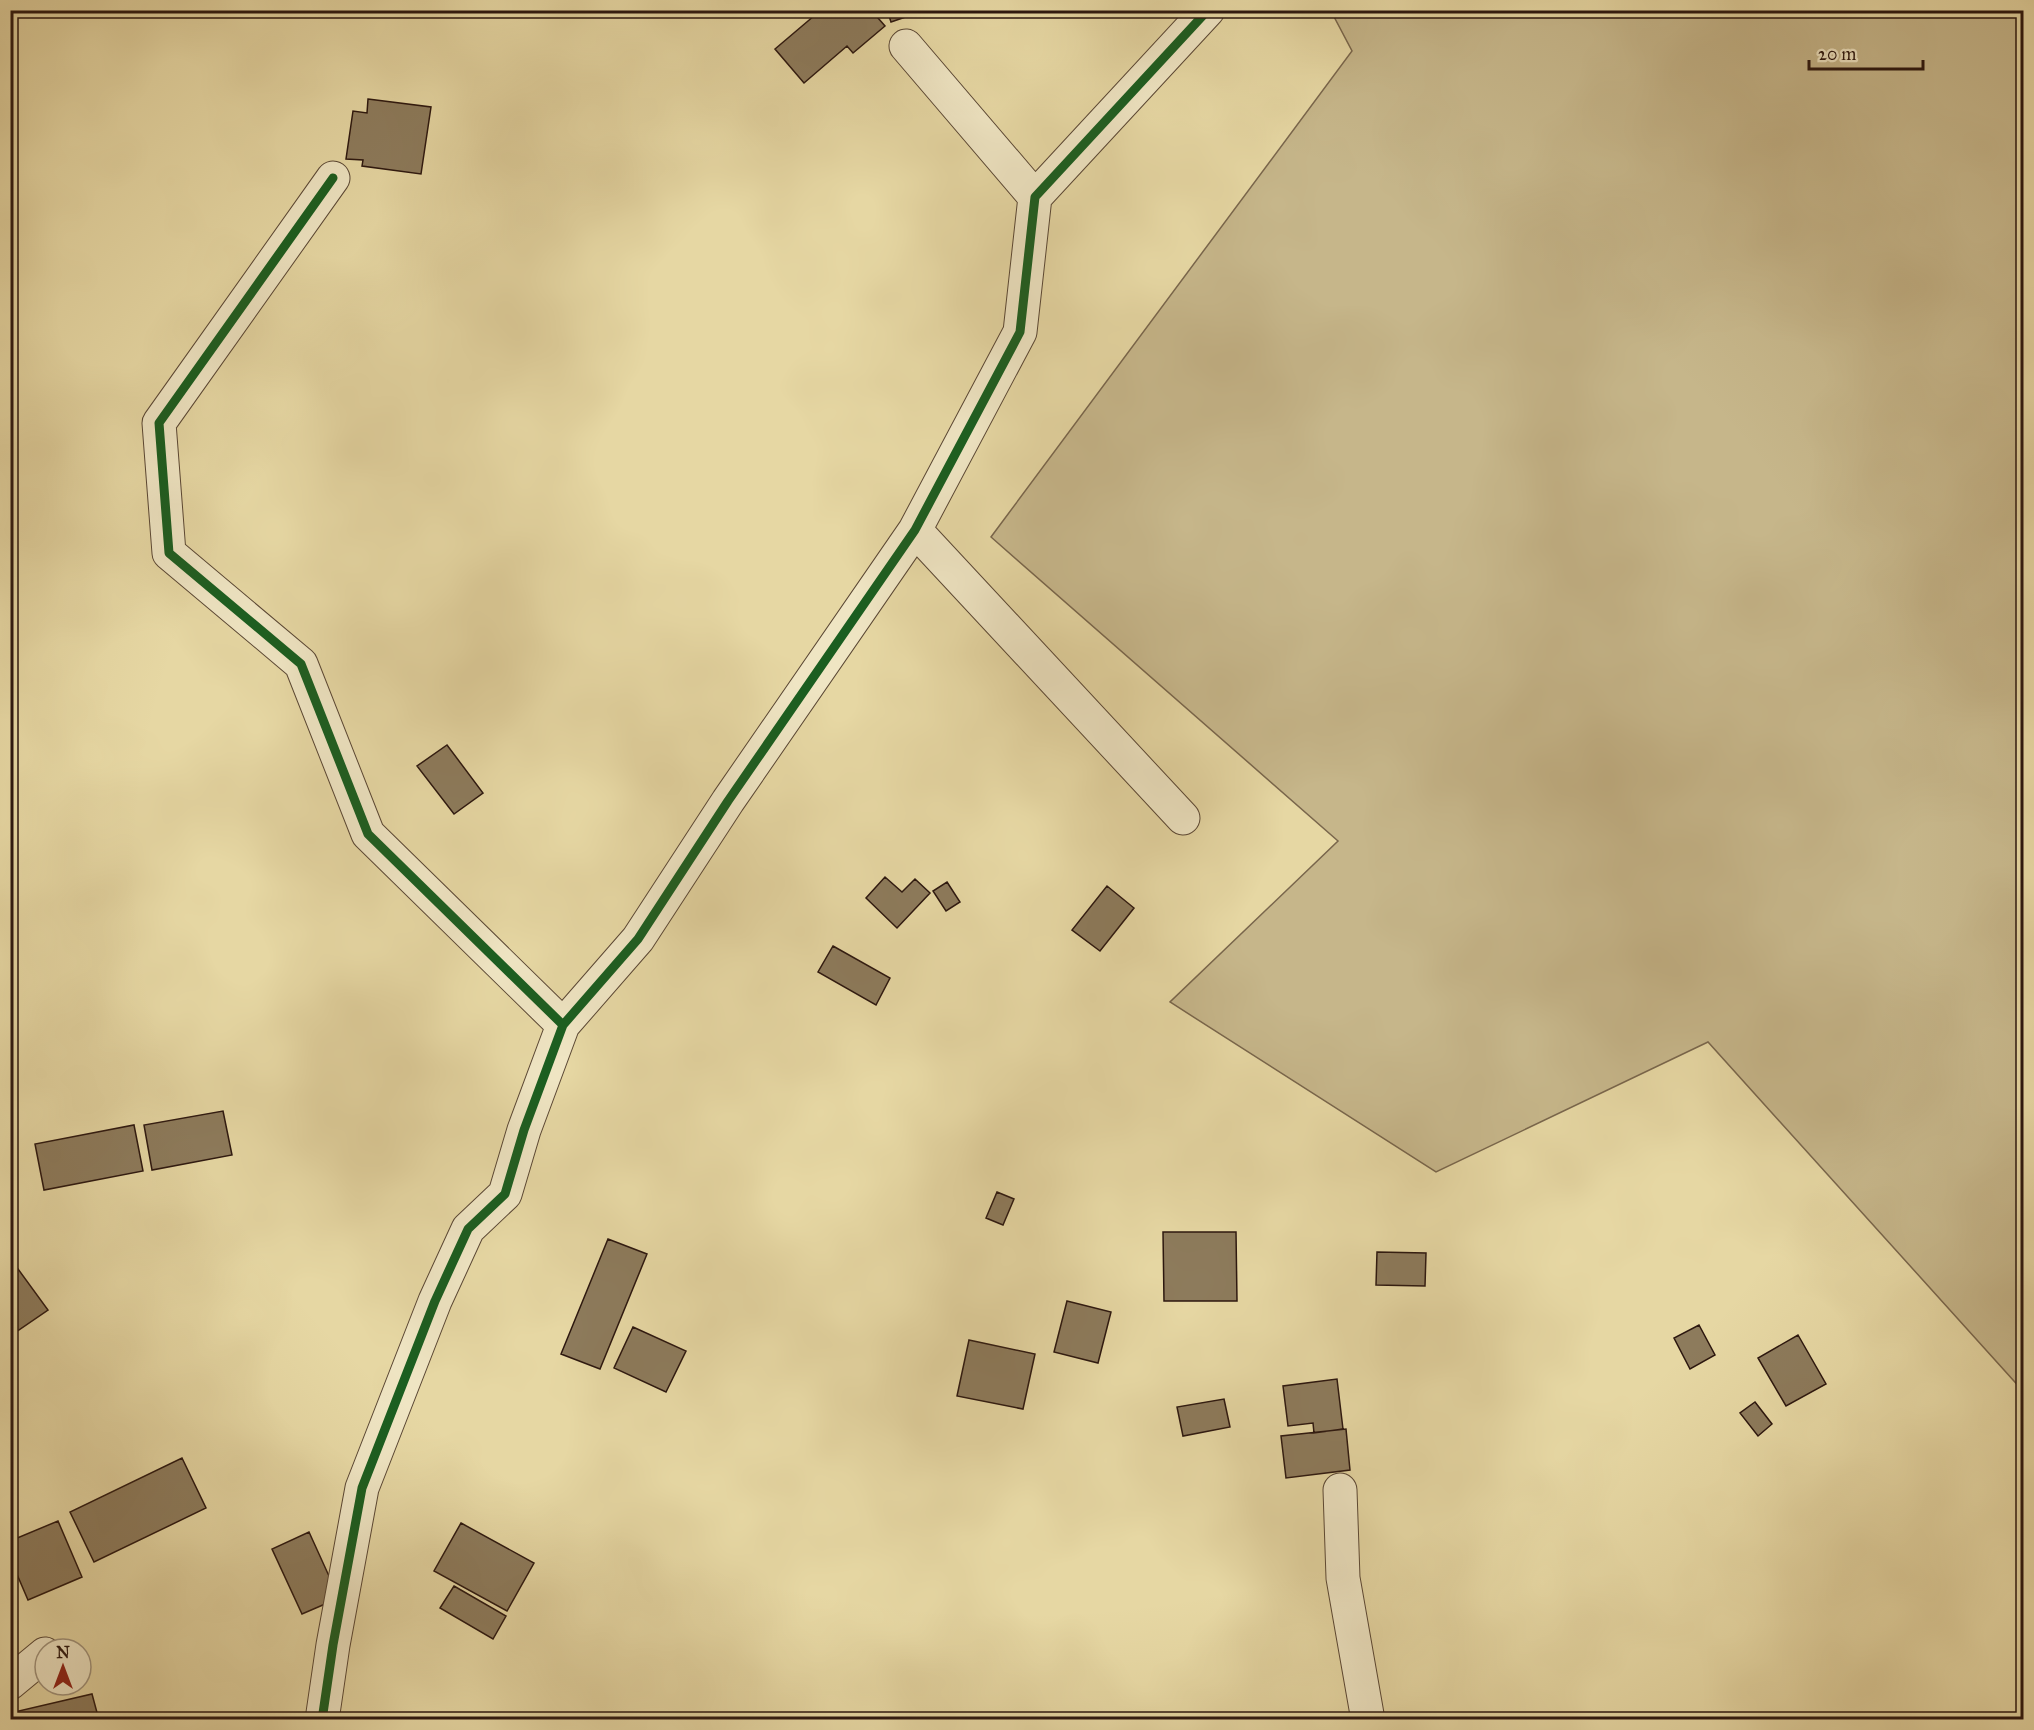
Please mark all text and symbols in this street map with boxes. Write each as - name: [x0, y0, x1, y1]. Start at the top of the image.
- scale bar: [1809, 33, 1923, 71]
- text: 20 m: [1818, 43, 1856, 65]
- north arrow: [33, 1637, 93, 1697]
- text: N: [56, 1643, 70, 1662]

